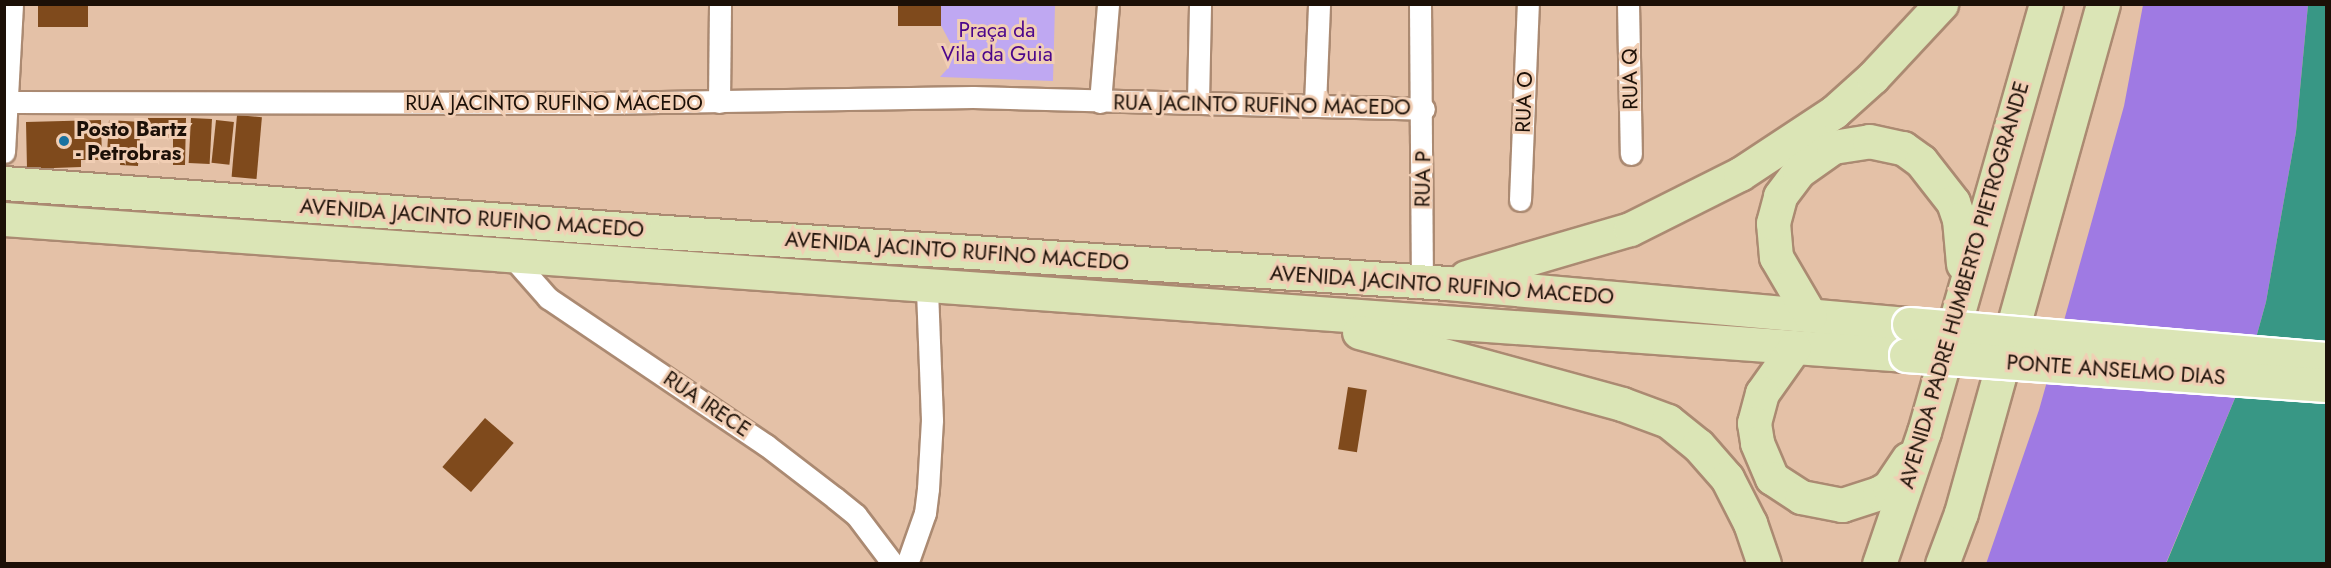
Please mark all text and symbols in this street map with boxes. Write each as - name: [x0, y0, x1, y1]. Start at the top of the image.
- park label: Praça da Vila da Guia: [941, 17, 1053, 67]
- street label: RUA Q: [1617, 48, 1643, 110]
- street label: RUA O: [1510, 71, 1538, 133]
- street label: AVENIDA PADRE HUMBERTO PIETROGRANDE: [1894, 79, 2034, 491]
- street label: RUA JACINTO RUFINO MACEDO: [405, 90, 703, 116]
- street label: RUA JACINTO RUFINO MACEDO: [1113, 90, 1411, 120]
- place label: Posto Bartz - Petrobras: [76, 116, 187, 166]
- marker: Posto Bartz - Petrobras: [57, 134, 71, 148]
- street label: RUA P: [1410, 150, 1436, 208]
- street label: AVENIDA JACINTO RUFINO MACEDO: [299, 193, 645, 243]
- street label: AVENIDA JACINTO RUFINO MACEDO: [784, 226, 1130, 276]
- street label: AVENIDA JACINTO RUFINO MACEDO: [1269, 260, 1615, 310]
- street label: PONTE ANSELMO DIAS: [2006, 350, 2226, 390]
- street label: RUA IRECE: [659, 366, 755, 442]

